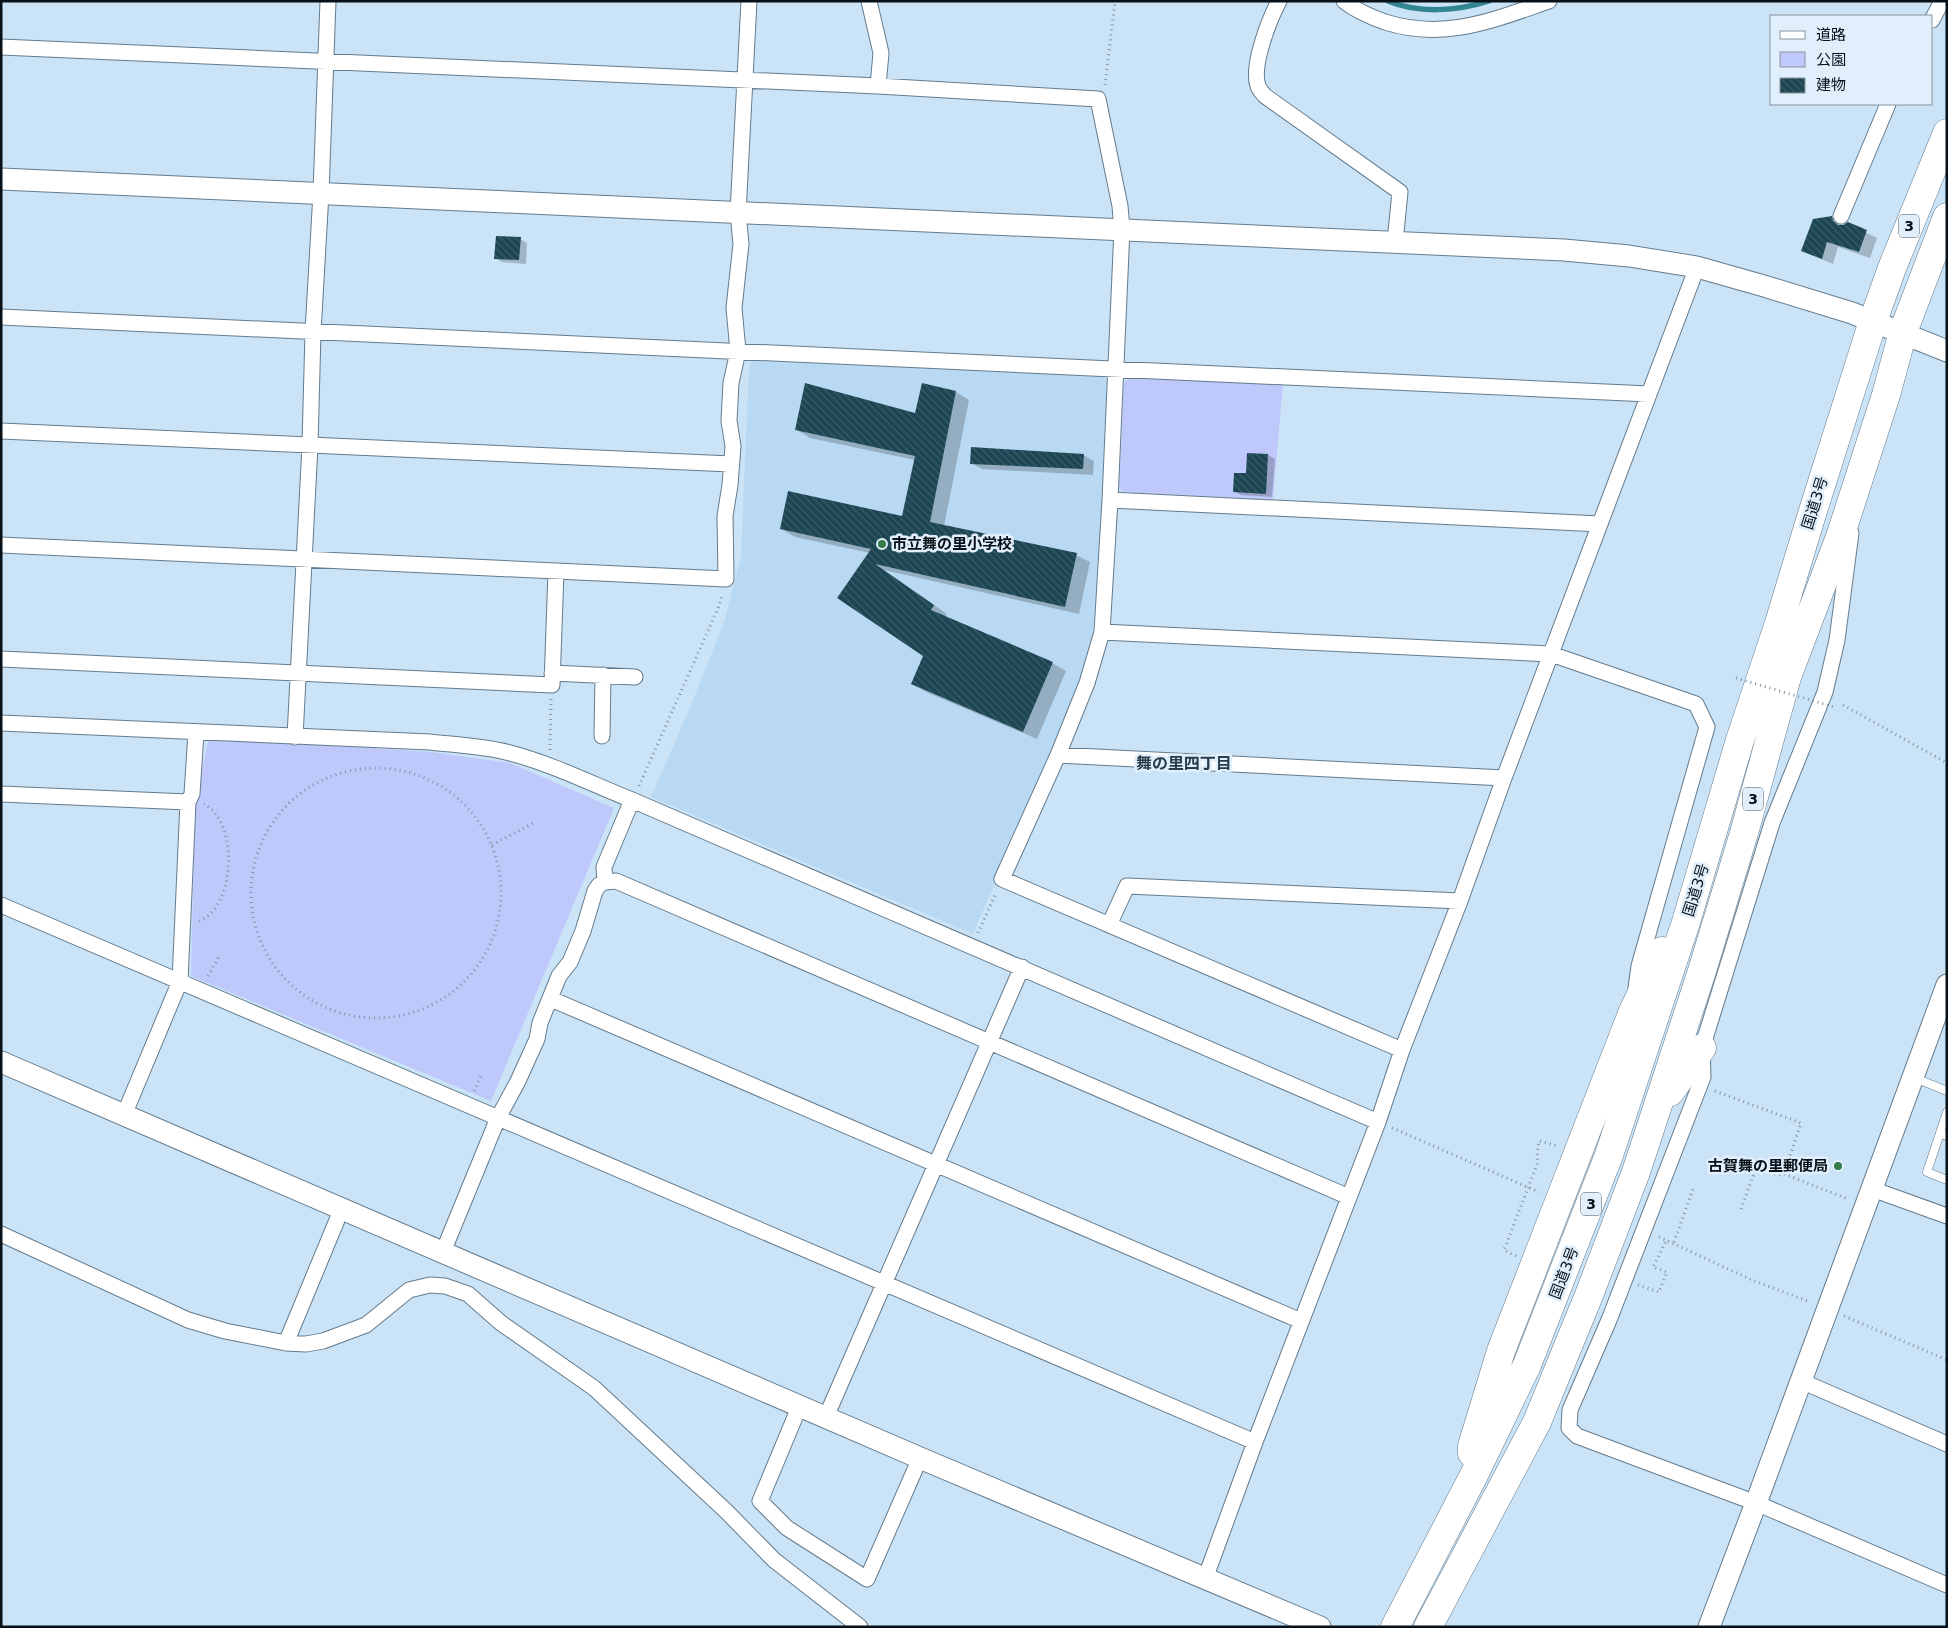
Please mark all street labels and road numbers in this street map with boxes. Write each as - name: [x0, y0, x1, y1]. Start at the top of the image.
- road number: 3: [1899, 215, 1919, 238]
- street label: 国道3号: [1798, 474, 1832, 532]
- road number: 3: [1743, 788, 1763, 811]
- street label: 国道3号: [1679, 861, 1713, 919]
- road number: 3: [1581, 1192, 1601, 1216]
- street label: 国道3号: [1546, 1244, 1582, 1302]

